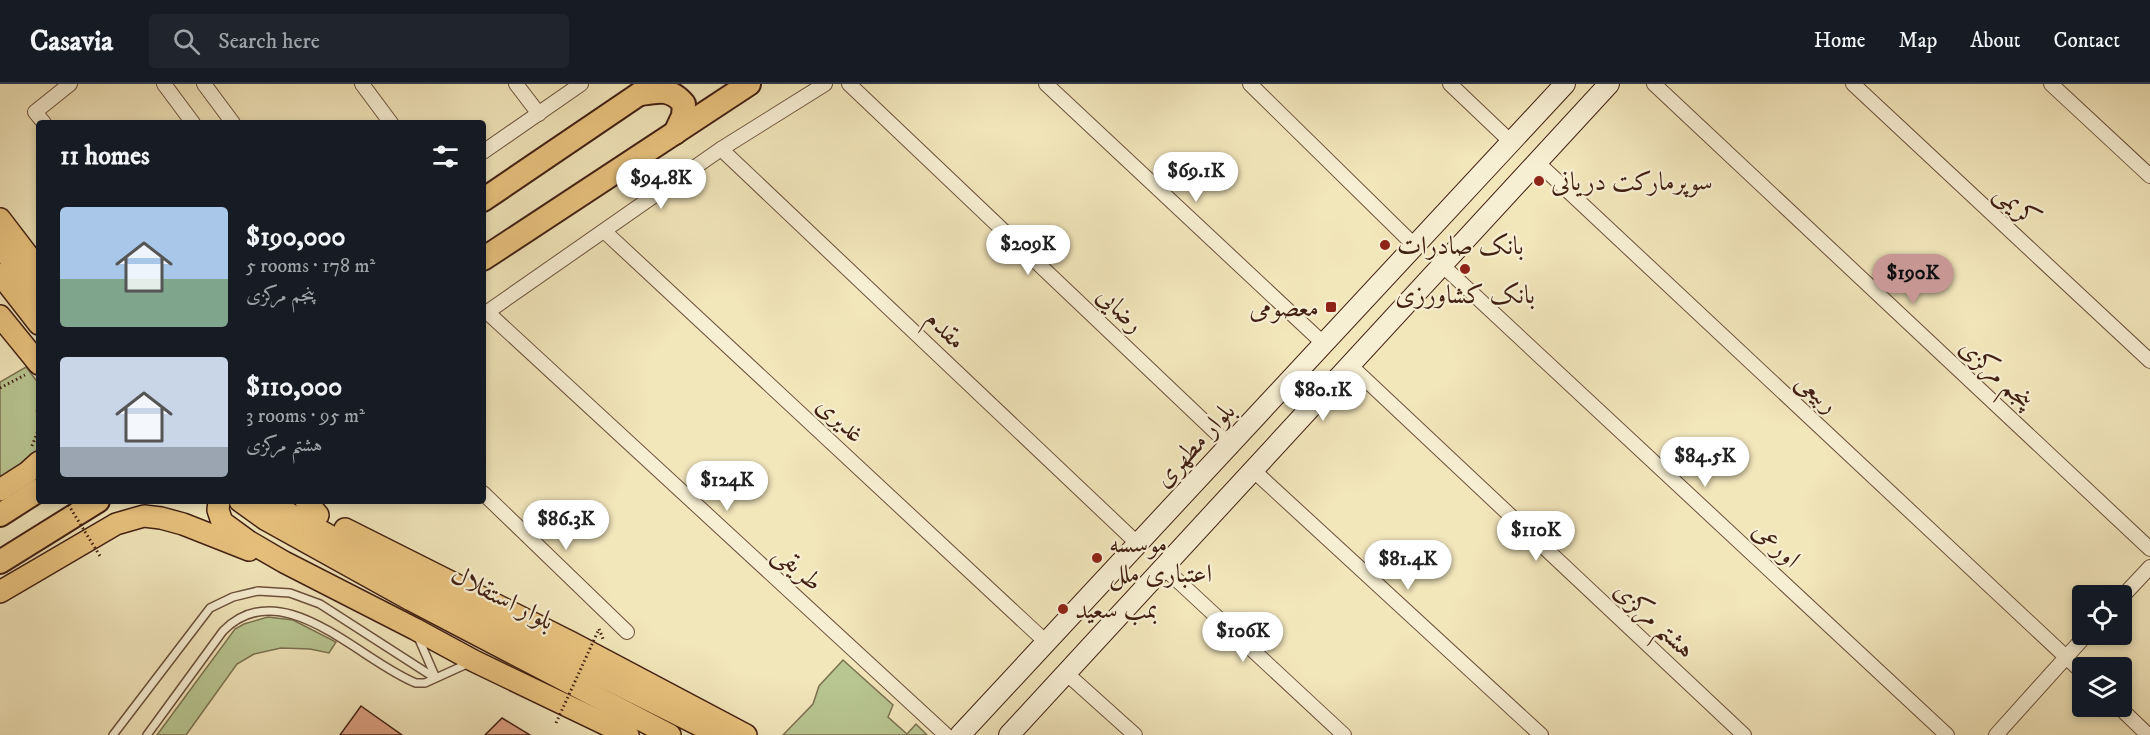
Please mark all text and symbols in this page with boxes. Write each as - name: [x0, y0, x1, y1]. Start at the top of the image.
- search box: [149, 14, 569, 68]
- text: Casavia: [30, 24, 113, 59]
- icon: search: [170, 25, 203, 58]
- text: Search here: [218, 28, 320, 55]
- text: Home: [1814, 28, 1866, 54]
- text: Map: [1899, 28, 1937, 54]
- text: About: [1970, 28, 2021, 54]
- text: Contact: [2054, 28, 2120, 54]
- text: 11 homes: [60, 140, 150, 173]
- icon: filters: [429, 140, 462, 173]
- pin: $69.1K: [1147, 152, 1245, 203]
- pin: $94.8K: [612, 159, 710, 210]
- text: $69.1K: [1167, 159, 1225, 184]
- text: $94.8K: [630, 166, 692, 191]
- place label: سوپرمارکت دریانی: [1551, 166, 1713, 199]
- marker: سوپرمارکت دریانی: [1532, 174, 1546, 188]
- street label: کریمی: [1987, 177, 2047, 235]
- text: $190,000: [246, 221, 346, 254]
- pin: $209K: [986, 225, 1070, 276]
- place label: بانک صادرات: [1397, 230, 1524, 263]
- icon: home: [108, 231, 180, 303]
- text: $209K: [1000, 232, 1056, 257]
- marker: بانک صادرات: [1378, 238, 1392, 252]
- text: 5 rooms · 178 m²: [246, 254, 375, 279]
- pin: $190K: [1871, 254, 1955, 305]
- text: $190K: [1887, 261, 1940, 286]
- marker: بانک کشاورزی: [1458, 262, 1472, 276]
- place label: بانک کشاورزی: [1395, 279, 1535, 312]
- street label: رضایی: [1089, 280, 1151, 341]
- text: پنجم مرکزی: [246, 283, 315, 308]
- place label: معصومی: [1249, 292, 1319, 325]
- marker: معصومی: [1324, 300, 1338, 314]
- street label: مقدم: [914, 303, 972, 361]
- street label: پنجم مرکزی: [1947, 331, 2041, 423]
- street label: ربیعی: [1789, 365, 1845, 421]
- text: $110,000: [246, 371, 342, 404]
- pin: $80.1K: [1274, 371, 1372, 422]
- text: $80.1K: [1294, 378, 1352, 403]
- icon: home: [108, 381, 180, 453]
- street label: غدیری: [809, 389, 871, 451]
- street label: بلوار مطهری: [1147, 395, 1243, 495]
- text: 3 rooms · 95 m²: [246, 404, 365, 429]
- text: هشتم مرکزی: [246, 433, 323, 458]
- pin: $84.5K: [1656, 437, 1754, 488]
- text: $84.5K: [1674, 444, 1736, 469]
- pin: $124K: [685, 461, 769, 512]
- text: $124K: [700, 468, 754, 493]
- pin: $86.3K: [517, 500, 615, 551]
- text: $86.3K: [537, 507, 595, 532]
- pin: $110K: [1494, 511, 1578, 562]
- street label: اورعی: [1745, 515, 1807, 576]
- text: $110K: [1511, 518, 1561, 543]
- place label: موسسه اعتباری ملل: [1109, 528, 1212, 591]
- street label: طریقی: [766, 537, 829, 600]
- pin: $81.4K: [1359, 540, 1457, 591]
- text: $81.4K: [1379, 547, 1437, 572]
- marker: موسسه اعتباری ملل: [1090, 551, 1104, 565]
- street label: بلوار استقلال: [445, 558, 560, 638]
- street label: هشتم مرکزی: [1601, 574, 1702, 672]
- map controls: [2072, 585, 2132, 717]
- button: locate: [2072, 585, 2132, 645]
- place label: بمب سعید: [1075, 594, 1158, 627]
- marker: بمب سعید: [1056, 602, 1070, 616]
- pin: $106K: [1201, 612, 1285, 663]
- text: $106K: [1216, 619, 1270, 644]
- button: layers: [2072, 657, 2132, 717]

